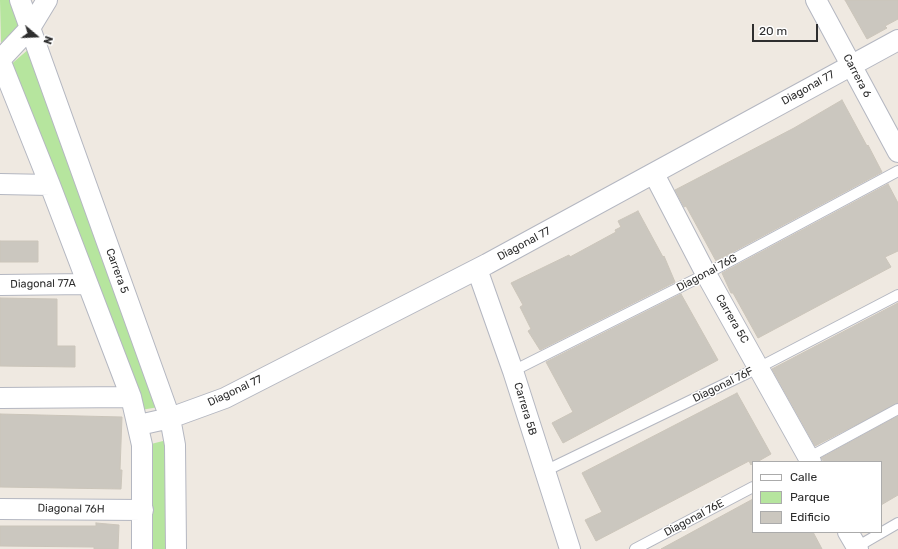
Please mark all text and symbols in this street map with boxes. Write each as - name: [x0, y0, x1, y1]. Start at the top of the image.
- north arrow: [16, 16, 56, 56]
- scale bar: [754, 16, 820, 42]
- text: 20 m: [759, 24, 787, 38]
- text: N: [40, 34, 55, 46]
- street label: Carrera 6: [840, 52, 874, 100]
- street label: Diagonal 77: [779, 68, 837, 108]
- street label: Diagonal 77: [495, 224, 553, 264]
- street label: Carrera 5: [103, 247, 131, 295]
- street label: Diagonal 76G: [674, 252, 740, 294]
- street label: Diagonal 77A: [10, 277, 76, 291]
- street label: Carrera 5C: [713, 292, 751, 346]
- street label: Diagonal 76F: [691, 365, 755, 405]
- street label: Diagonal 77: [206, 373, 264, 409]
- street label: Carrera 5B: [511, 381, 539, 437]
- legend: [752, 461, 882, 533]
- text: Calle: [790, 470, 817, 484]
- text: Parque: [790, 490, 830, 504]
- street label: Diagonal 76E: [662, 497, 726, 539]
- street label: Diagonal 76H: [37, 502, 105, 516]
- text: Edificio: [790, 510, 830, 524]

